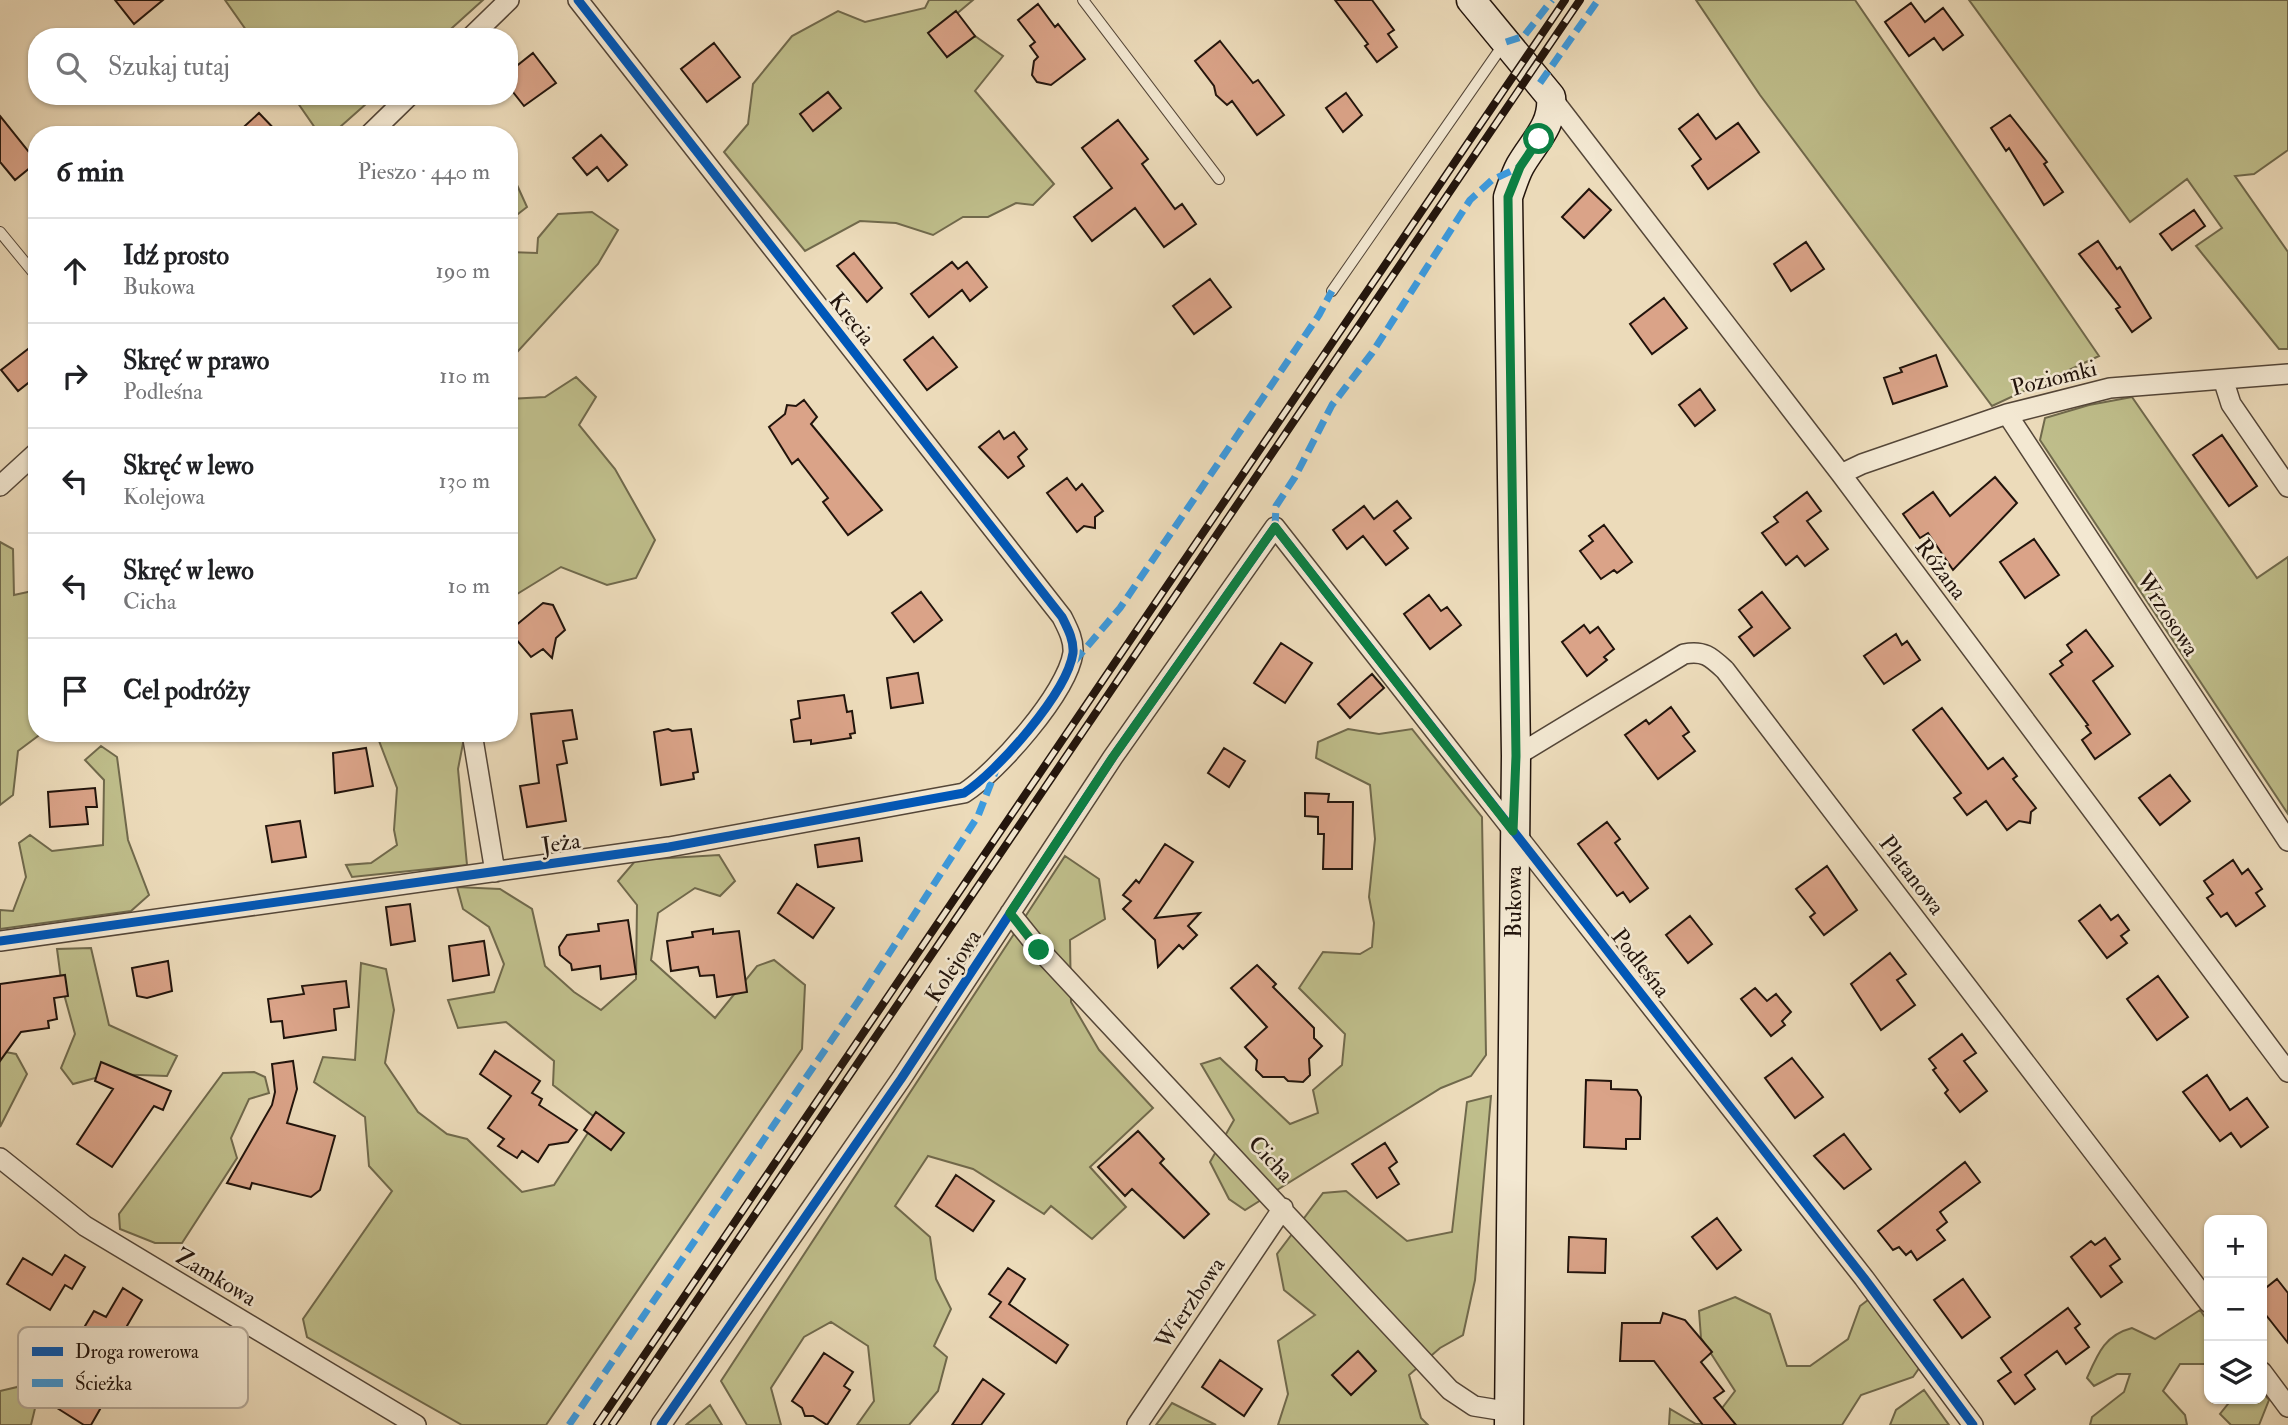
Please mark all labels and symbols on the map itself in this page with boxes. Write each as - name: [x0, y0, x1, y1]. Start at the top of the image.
- route start: [1523, 123, 1554, 154]
- street label: Krecia: [822, 287, 882, 352]
- street label: Poziomki: [2008, 353, 2100, 403]
- street label: Różana: [1909, 533, 1974, 606]
- street label: Wrzosowa: [2130, 566, 2206, 662]
- street label: Jeża: [539, 826, 583, 860]
- street label: Platanowa: [1873, 830, 1952, 921]
- street label: Bukowa: [1499, 865, 1528, 938]
- street label: Kolejowa: [919, 923, 988, 1008]
- street label: Podleśna: [1605, 923, 1677, 1004]
- route end: [1023, 934, 1054, 965]
- street label: Cicha: [1242, 1130, 1300, 1189]
- street label: Zamkowa: [170, 1241, 262, 1313]
- street label: Wierzbowa: [1148, 1251, 1232, 1355]
- legend: [18, 1327, 248, 1408]
- text: Droga rowerowa: [75, 1340, 199, 1364]
- text: Ścieżka: [75, 1370, 132, 1396]

